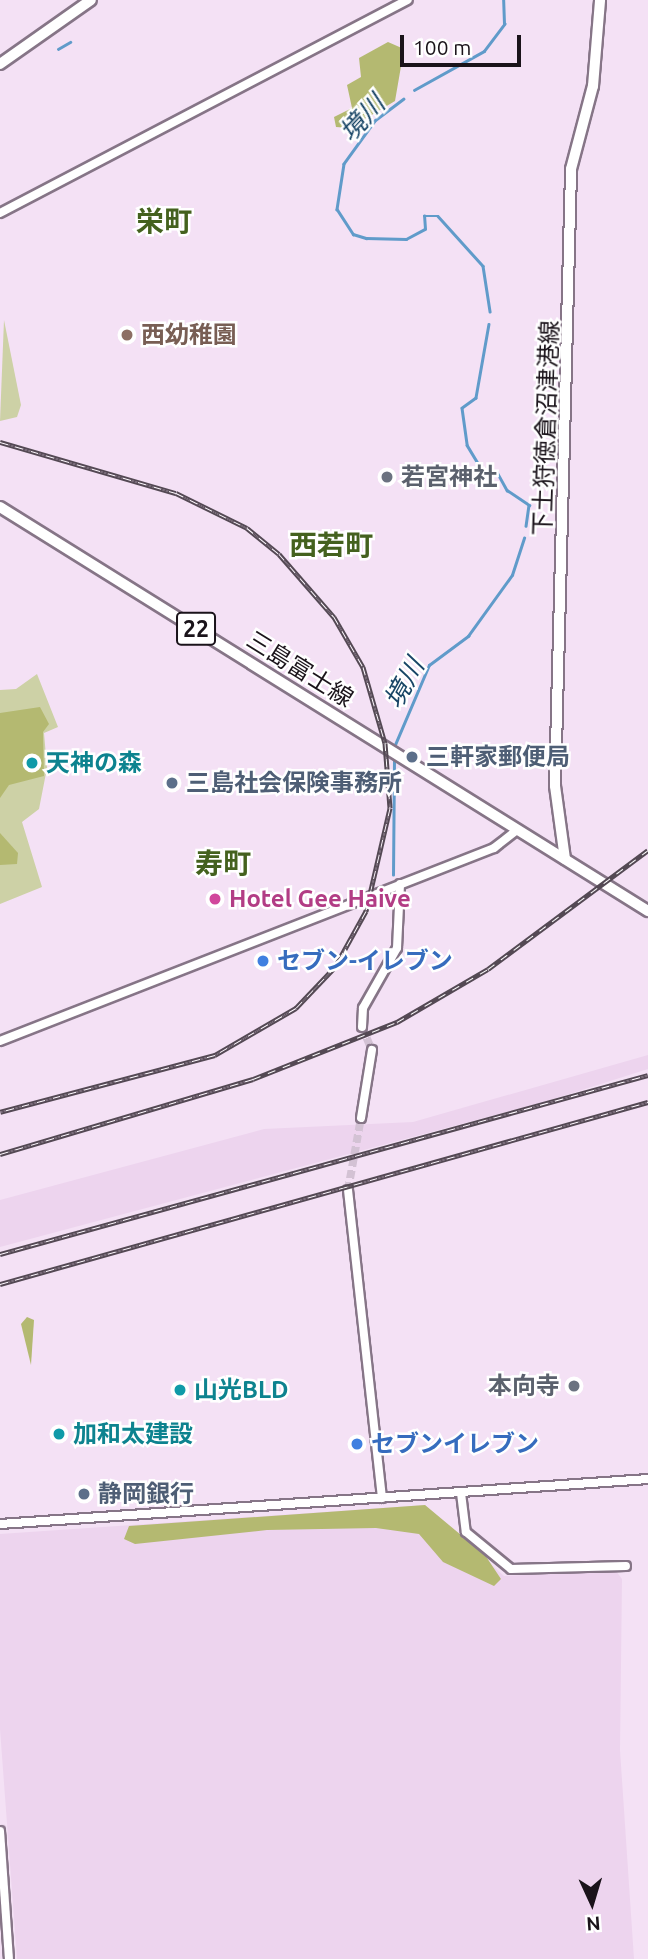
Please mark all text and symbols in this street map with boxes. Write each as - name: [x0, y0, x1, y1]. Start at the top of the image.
- scale bar: [403, 21, 524, 65]
- text: 100 m: [413, 35, 471, 59]
- water label: 境川: [333, 88, 391, 148]
- district label: 栄町: [136, 204, 192, 238]
- street label: 下土狩徳倉沼津港線: [528, 320, 564, 536]
- place label: 西幼稚園: [141, 321, 237, 349]
- marker: 西幼稚園: [119, 327, 135, 343]
- place label: 若宮神社: [401, 463, 497, 491]
- marker: 若宮神社: [379, 469, 395, 485]
- district label: 西若町: [289, 528, 373, 562]
- road number: 22: [175, 610, 217, 649]
- street label: 三島富士線: [241, 625, 359, 713]
- water label: 境川: [378, 653, 430, 713]
- place label: 三軒家郵便局: [426, 743, 570, 771]
- place label: 天神の森: [46, 749, 142, 777]
- marker: 三軒家郵便局: [404, 749, 420, 765]
- marker: 天神の森: [24, 755, 40, 771]
- place label: 三島社会保険事務所: [186, 769, 402, 797]
- marker: 三島社会保険事務所: [164, 775, 180, 791]
- district label: 寿町: [195, 846, 251, 880]
- place label: Hotel Gee Haive: [229, 885, 411, 913]
- marker: Hotel Gee Haive: [207, 891, 223, 907]
- place label: セブン-イレブン: [277, 947, 453, 975]
- marker: セブン-イレブン: [255, 953, 271, 969]
- place label: 本向寺: [488, 1372, 560, 1400]
- place label: 山光BLD: [194, 1376, 289, 1404]
- marker: 本向寺: [566, 1378, 582, 1394]
- marker: 山光BLD: [172, 1382, 188, 1398]
- place label: 加和太建設: [73, 1420, 193, 1448]
- marker: 加和太建設: [51, 1426, 67, 1442]
- place label: セブンイレブン: [371, 1430, 539, 1458]
- marker: セブンイレブン: [349, 1436, 365, 1452]
- place label: 静岡銀行: [98, 1480, 194, 1508]
- marker: 静岡銀行: [76, 1486, 92, 1502]
- north arrow: [557, 1868, 627, 1938]
- text: N: [586, 1912, 601, 1935]

